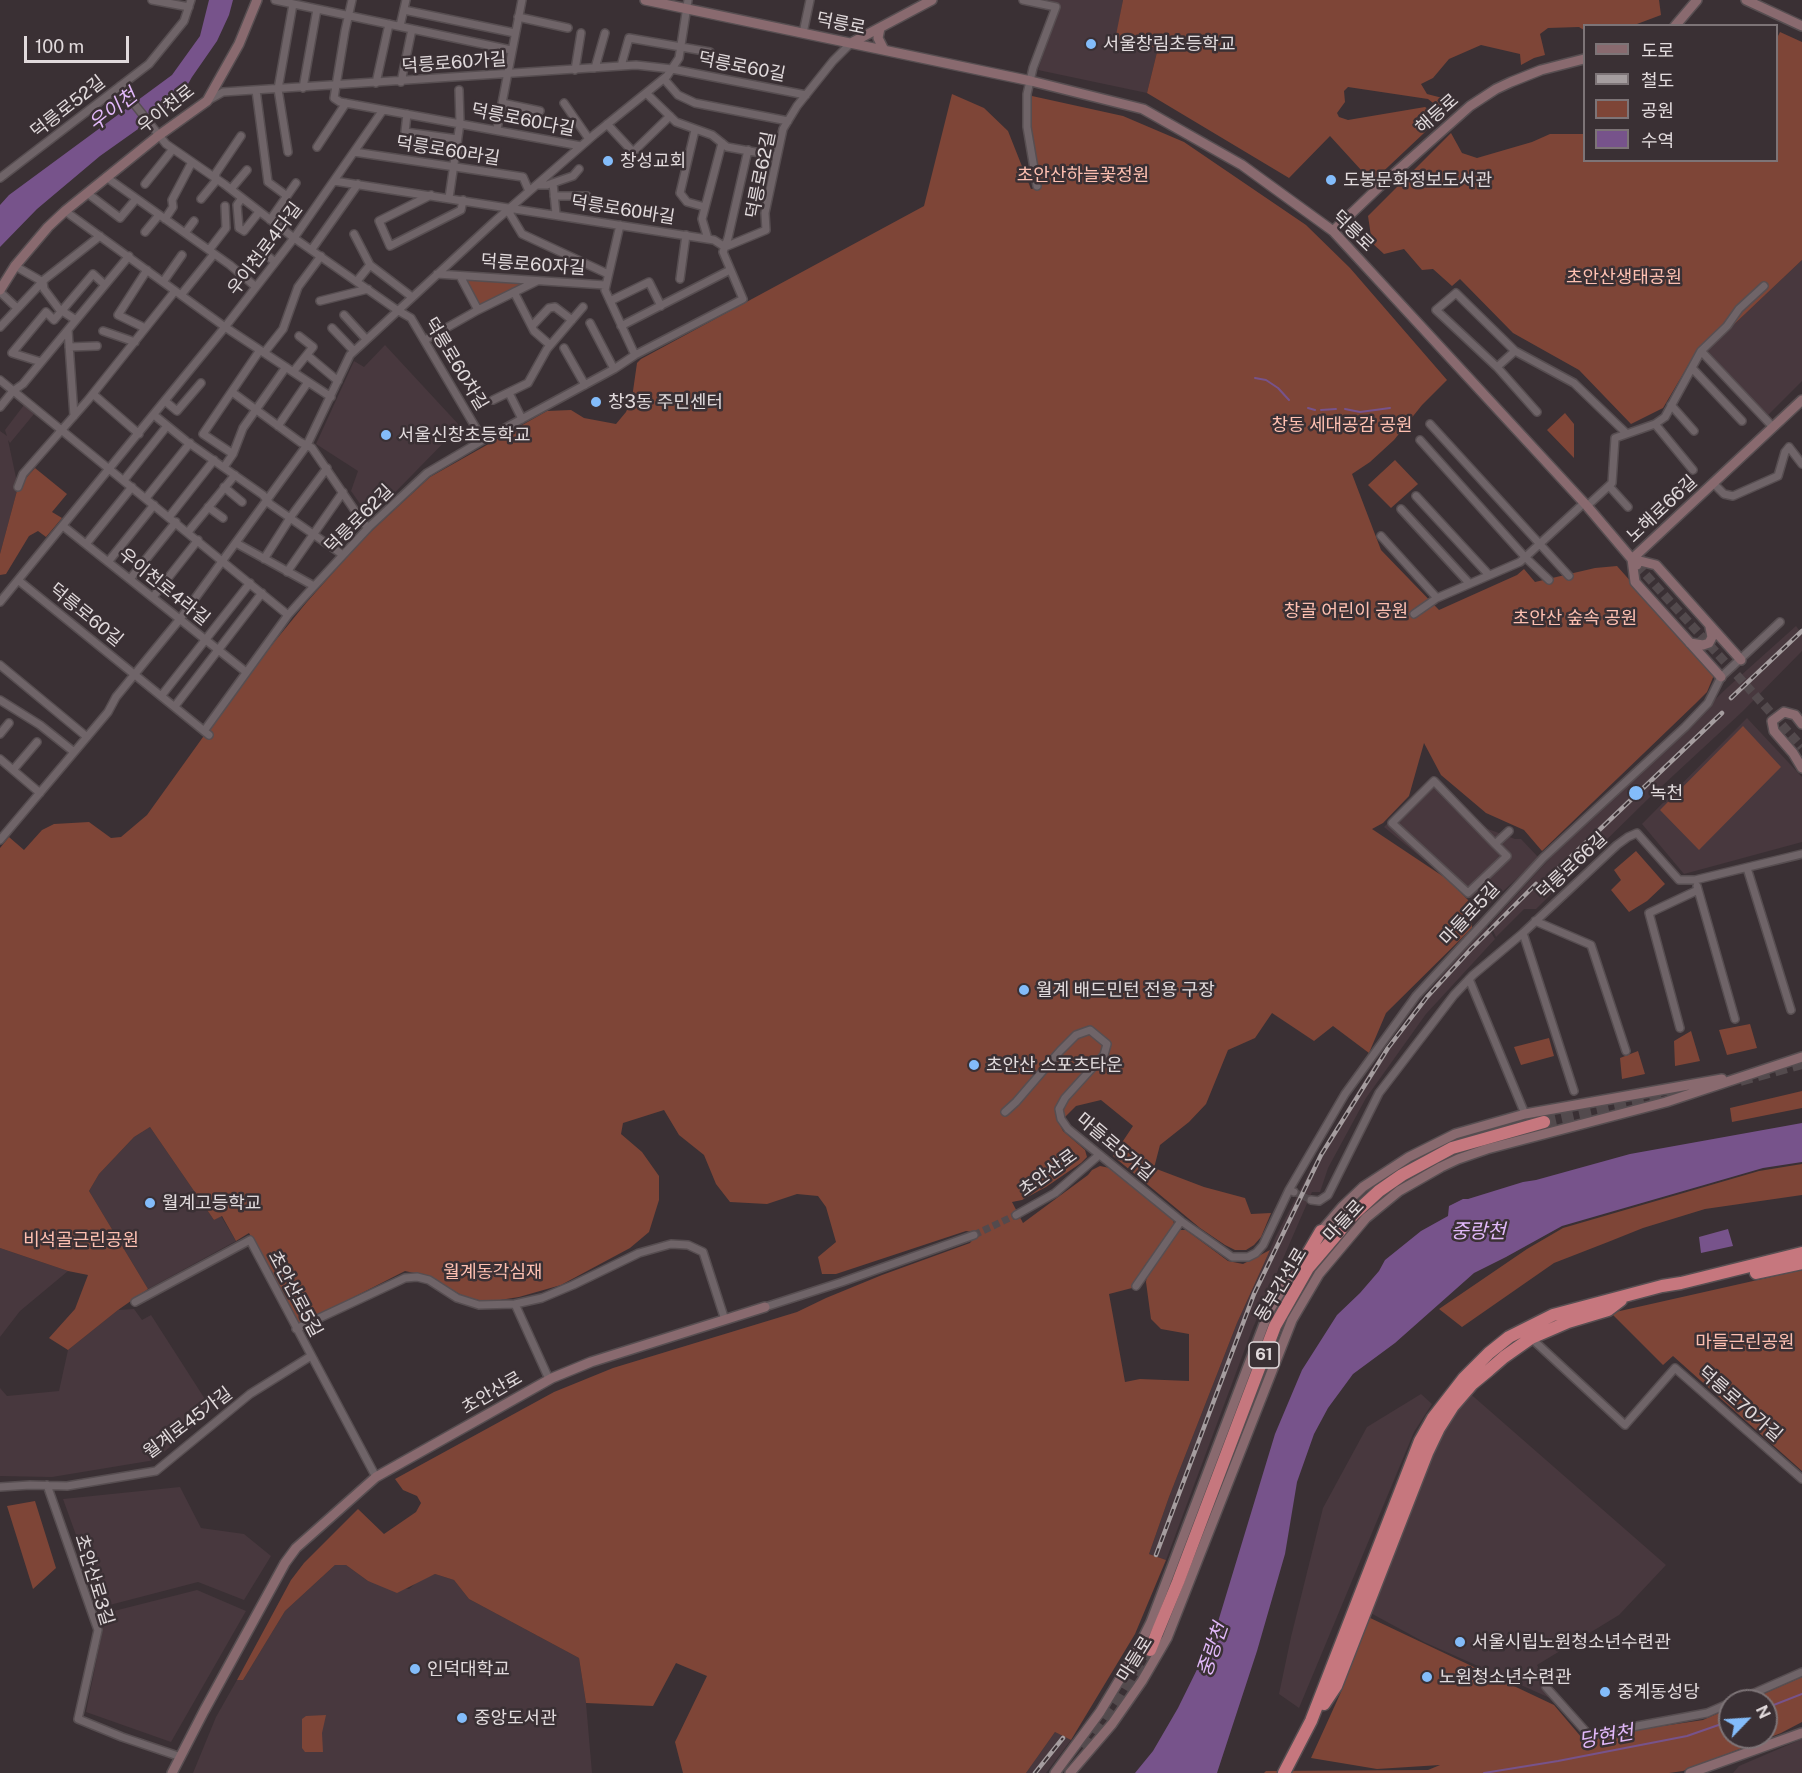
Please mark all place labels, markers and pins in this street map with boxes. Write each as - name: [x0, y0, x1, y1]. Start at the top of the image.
- place label: 서울창림초등학교: [1103, 33, 1235, 55]
- marker: 서울창림초등학교: [1084, 37, 1098, 51]
- place label: 창성교회: [620, 150, 686, 172]
- marker: 창성교회: [601, 154, 615, 168]
- place label: 도봉문화정보도서관: [1343, 169, 1492, 191]
- marker: 도봉문화정보도서관: [1324, 173, 1338, 187]
- place label: 창3동 주민센터: [608, 391, 723, 413]
- marker: 창3동 주민센터: [589, 395, 603, 409]
- place label: 서울신창초등학교: [398, 424, 530, 446]
- marker: 서울신창초등학교: [379, 428, 393, 442]
- place label: 녹천: [1650, 782, 1683, 804]
- marker: 녹천: [1627, 784, 1645, 802]
- place label: 월계 배드민턴 전용 구장: [1036, 979, 1215, 1001]
- marker: 월계 배드민턴 전용 구장: [1017, 983, 1031, 997]
- place label: 초안산 스포츠타운: [986, 1054, 1123, 1076]
- marker: 초안산 스포츠타운: [967, 1058, 981, 1072]
- place label: 월계고등학교: [162, 1192, 261, 1214]
- marker: 월계고등학교: [143, 1196, 157, 1210]
- place label: 서울시립노원청소년수련관: [1472, 1631, 1671, 1653]
- marker: 서울시립노원청소년수련관: [1453, 1635, 1467, 1649]
- place label: 인덕대학교: [427, 1658, 510, 1680]
- marker: 인덕대학교: [408, 1662, 422, 1676]
- place label: 노원청소년수련관: [1439, 1666, 1571, 1688]
- marker: 노원청소년수련관: [1420, 1670, 1434, 1684]
- place label: 중계동성당: [1617, 1681, 1700, 1703]
- marker: 중계동성당: [1598, 1685, 1612, 1699]
- place label: 중앙도서관: [474, 1707, 557, 1729]
- marker: 중앙도서관: [455, 1711, 469, 1725]

